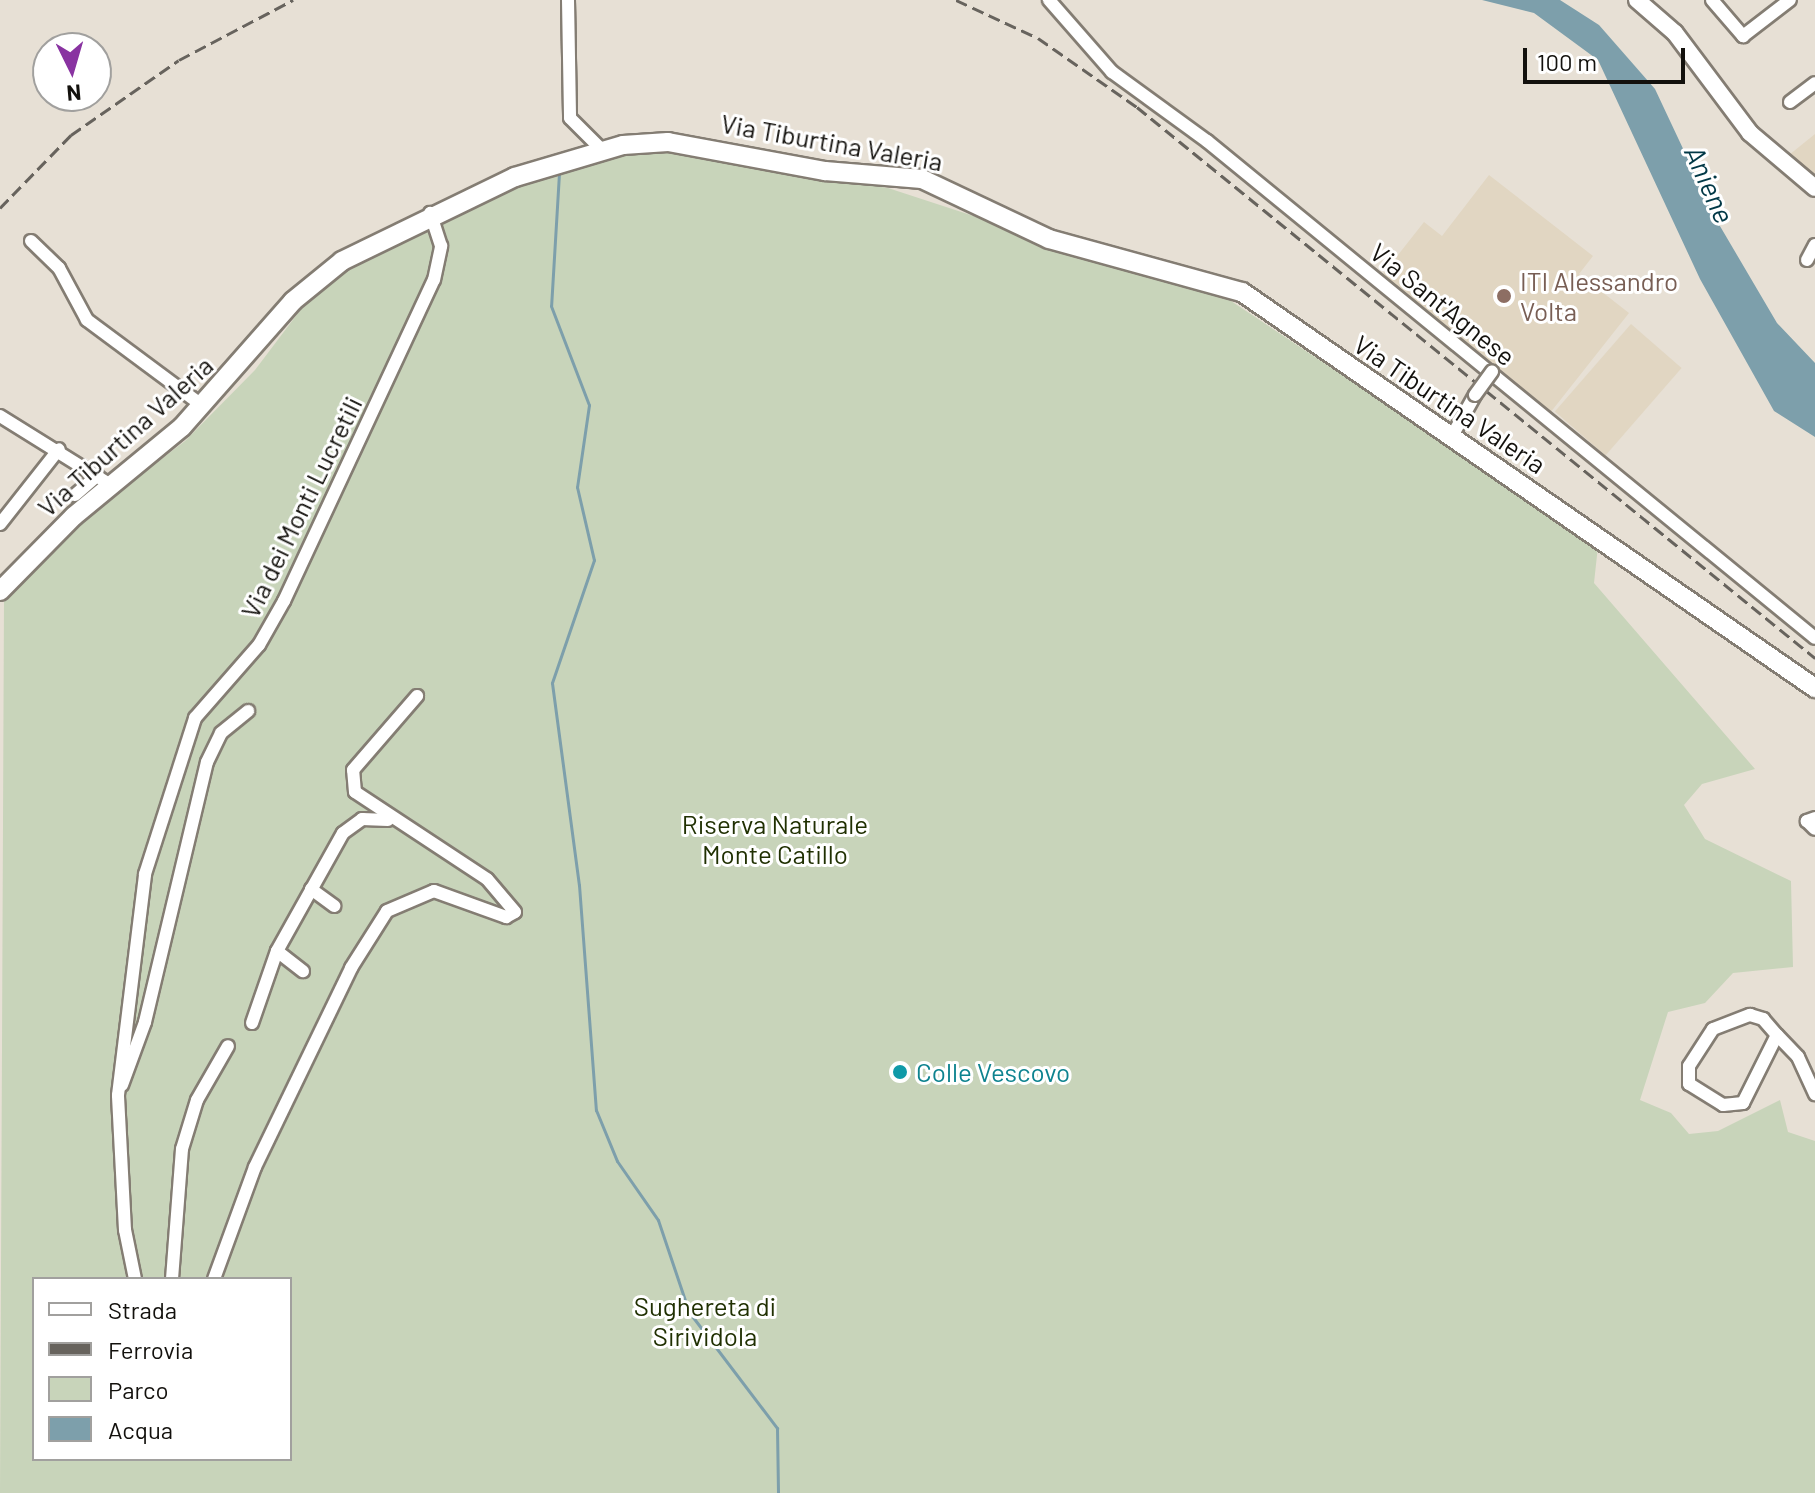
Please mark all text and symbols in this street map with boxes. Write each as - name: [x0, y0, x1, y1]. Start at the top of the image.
- north arrow: [32, 32, 112, 112]
- scale bar: [1527, 32, 1689, 82]
- text: 100 m: [1537, 47, 1597, 76]
- text: N: [65, 80, 82, 108]
- street label: Via Tiburtina Valeria: [719, 107, 945, 177]
- water label: Aniene: [1678, 140, 1742, 228]
- street label: Via Sant'Agnese: [1364, 236, 1522, 372]
- place label: ITI Alessandro Volta: [1520, 265, 1678, 326]
- marker: ITI Alessandro Volta: [1495, 287, 1513, 305]
- street label: Via Tiburtina Valeria: [1348, 328, 1552, 480]
- street label: Via Tiburtina Valeria: [31, 349, 219, 523]
- street label: Via dei Monti Lucretili: [234, 391, 368, 623]
- park label: Riserva Naturale Monte Catillo: [682, 808, 868, 870]
- place label: Colle Vescovo: [916, 1056, 1070, 1088]
- marker: Colle Vescovo: [891, 1063, 909, 1081]
- legend: [32, 1277, 292, 1461]
- park label: Sughereta di Sirividola: [634, 1290, 776, 1352]
- text: Strada: [108, 1295, 177, 1324]
- text: Ferrovia: [108, 1335, 193, 1364]
- text: Parco: [108, 1375, 169, 1404]
- text: Acqua: [108, 1415, 173, 1444]

